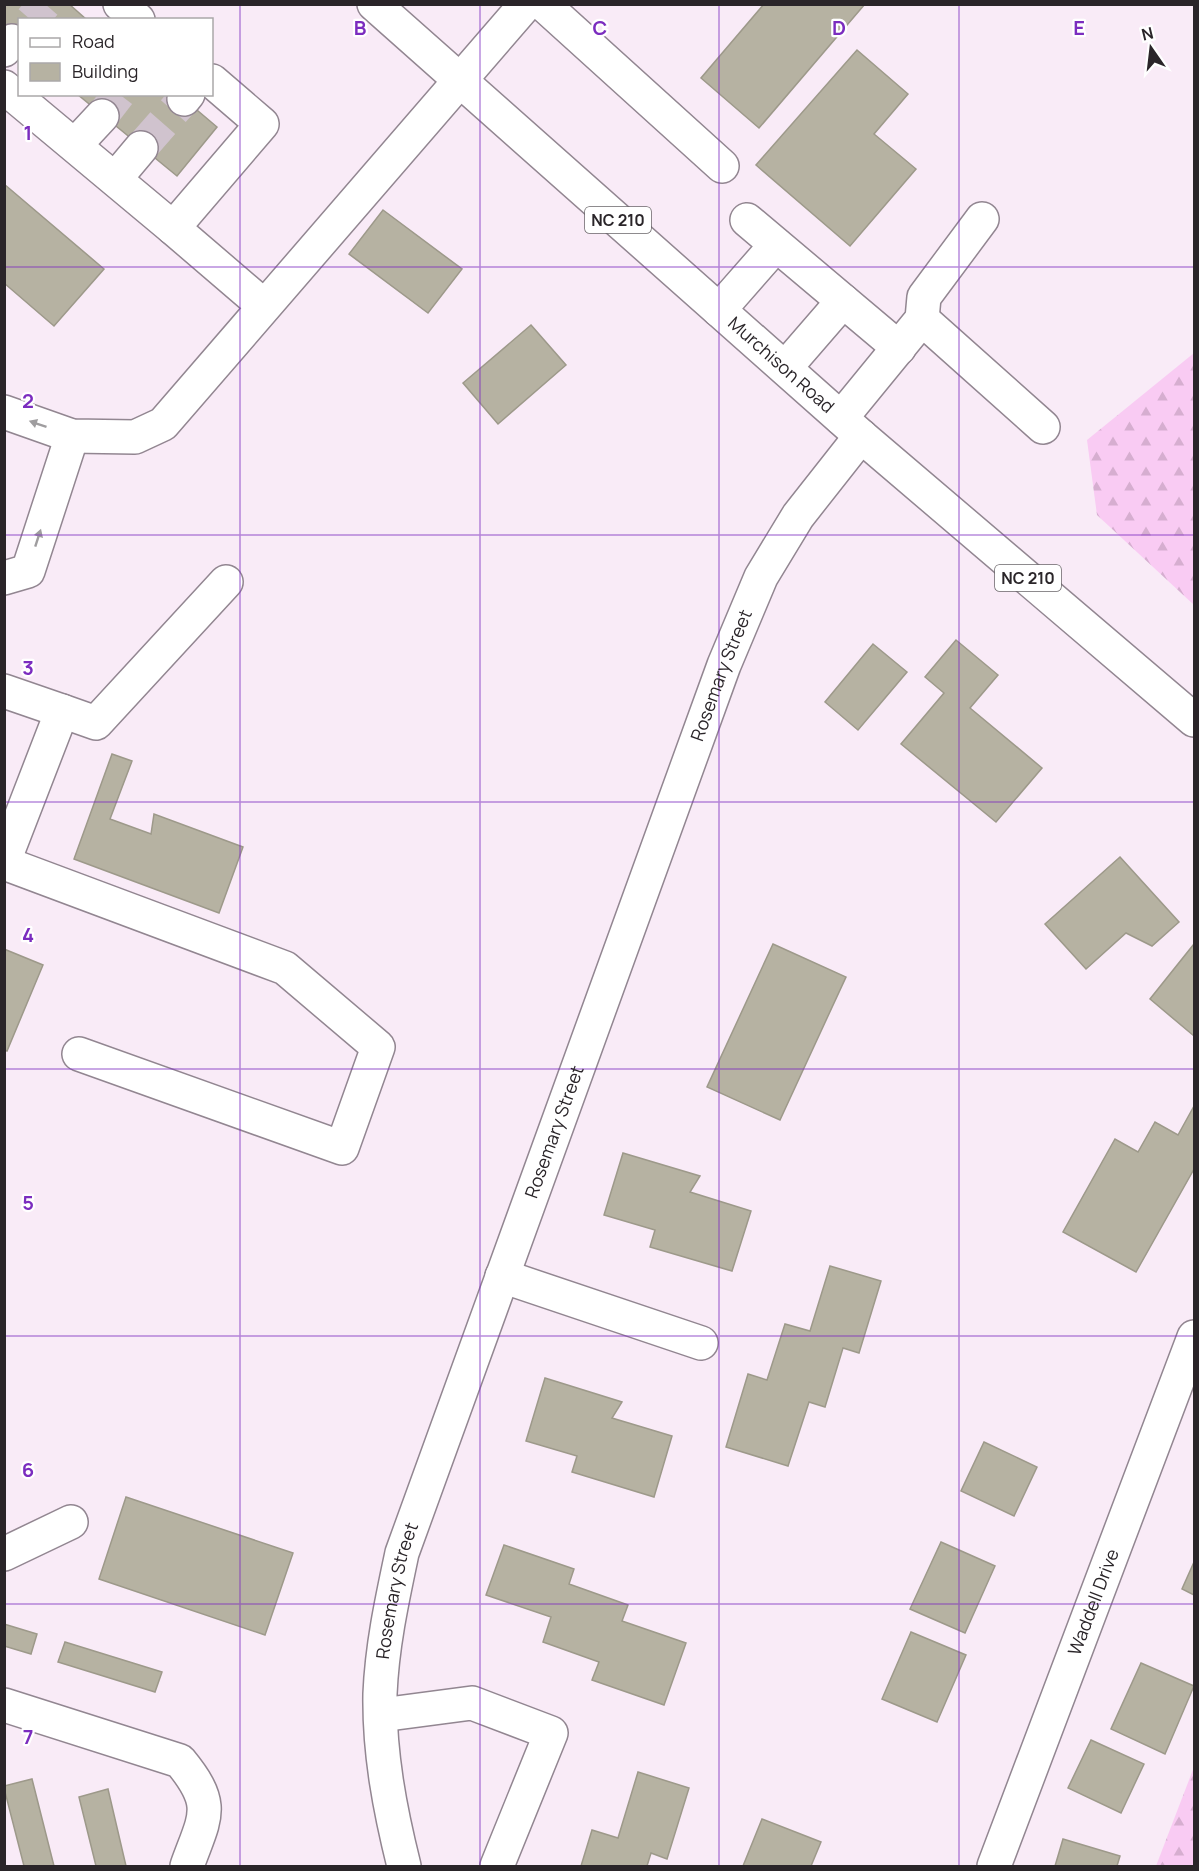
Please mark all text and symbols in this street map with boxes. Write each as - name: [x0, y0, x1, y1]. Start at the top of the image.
- text: B: [354, 14, 367, 41]
- text: C: [593, 14, 607, 41]
- text: D: [832, 14, 846, 41]
- text: E: [1073, 14, 1085, 41]
- legend: [18, 18, 213, 96]
- north arrow: [1121, 18, 1181, 78]
- text: N: [1139, 21, 1156, 46]
- text: Road: [72, 29, 115, 53]
- text: Building: [72, 59, 138, 83]
- text: 1: [24, 119, 32, 146]
- road number: NC 210: [585, 207, 651, 233]
- street label: Murchison Road: [723, 311, 840, 418]
- text: 2: [22, 387, 34, 414]
- one-way arrow: [29, 418, 47, 428]
- one-way arrow: [34, 529, 44, 547]
- road number: NC 210: [995, 565, 1061, 591]
- street label: Rosemary Street: [684, 606, 757, 744]
- text: 3: [22, 654, 34, 681]
- text: 4: [22, 921, 34, 948]
- street label: Rosemary Street: [519, 1062, 589, 1201]
- text: 5: [22, 1189, 34, 1216]
- text: 6: [22, 1456, 34, 1483]
- street label: Rosemary Street: [370, 1519, 423, 1660]
- street label: Waddell Drive: [1062, 1545, 1124, 1659]
- text: 7: [23, 1723, 33, 1750]

